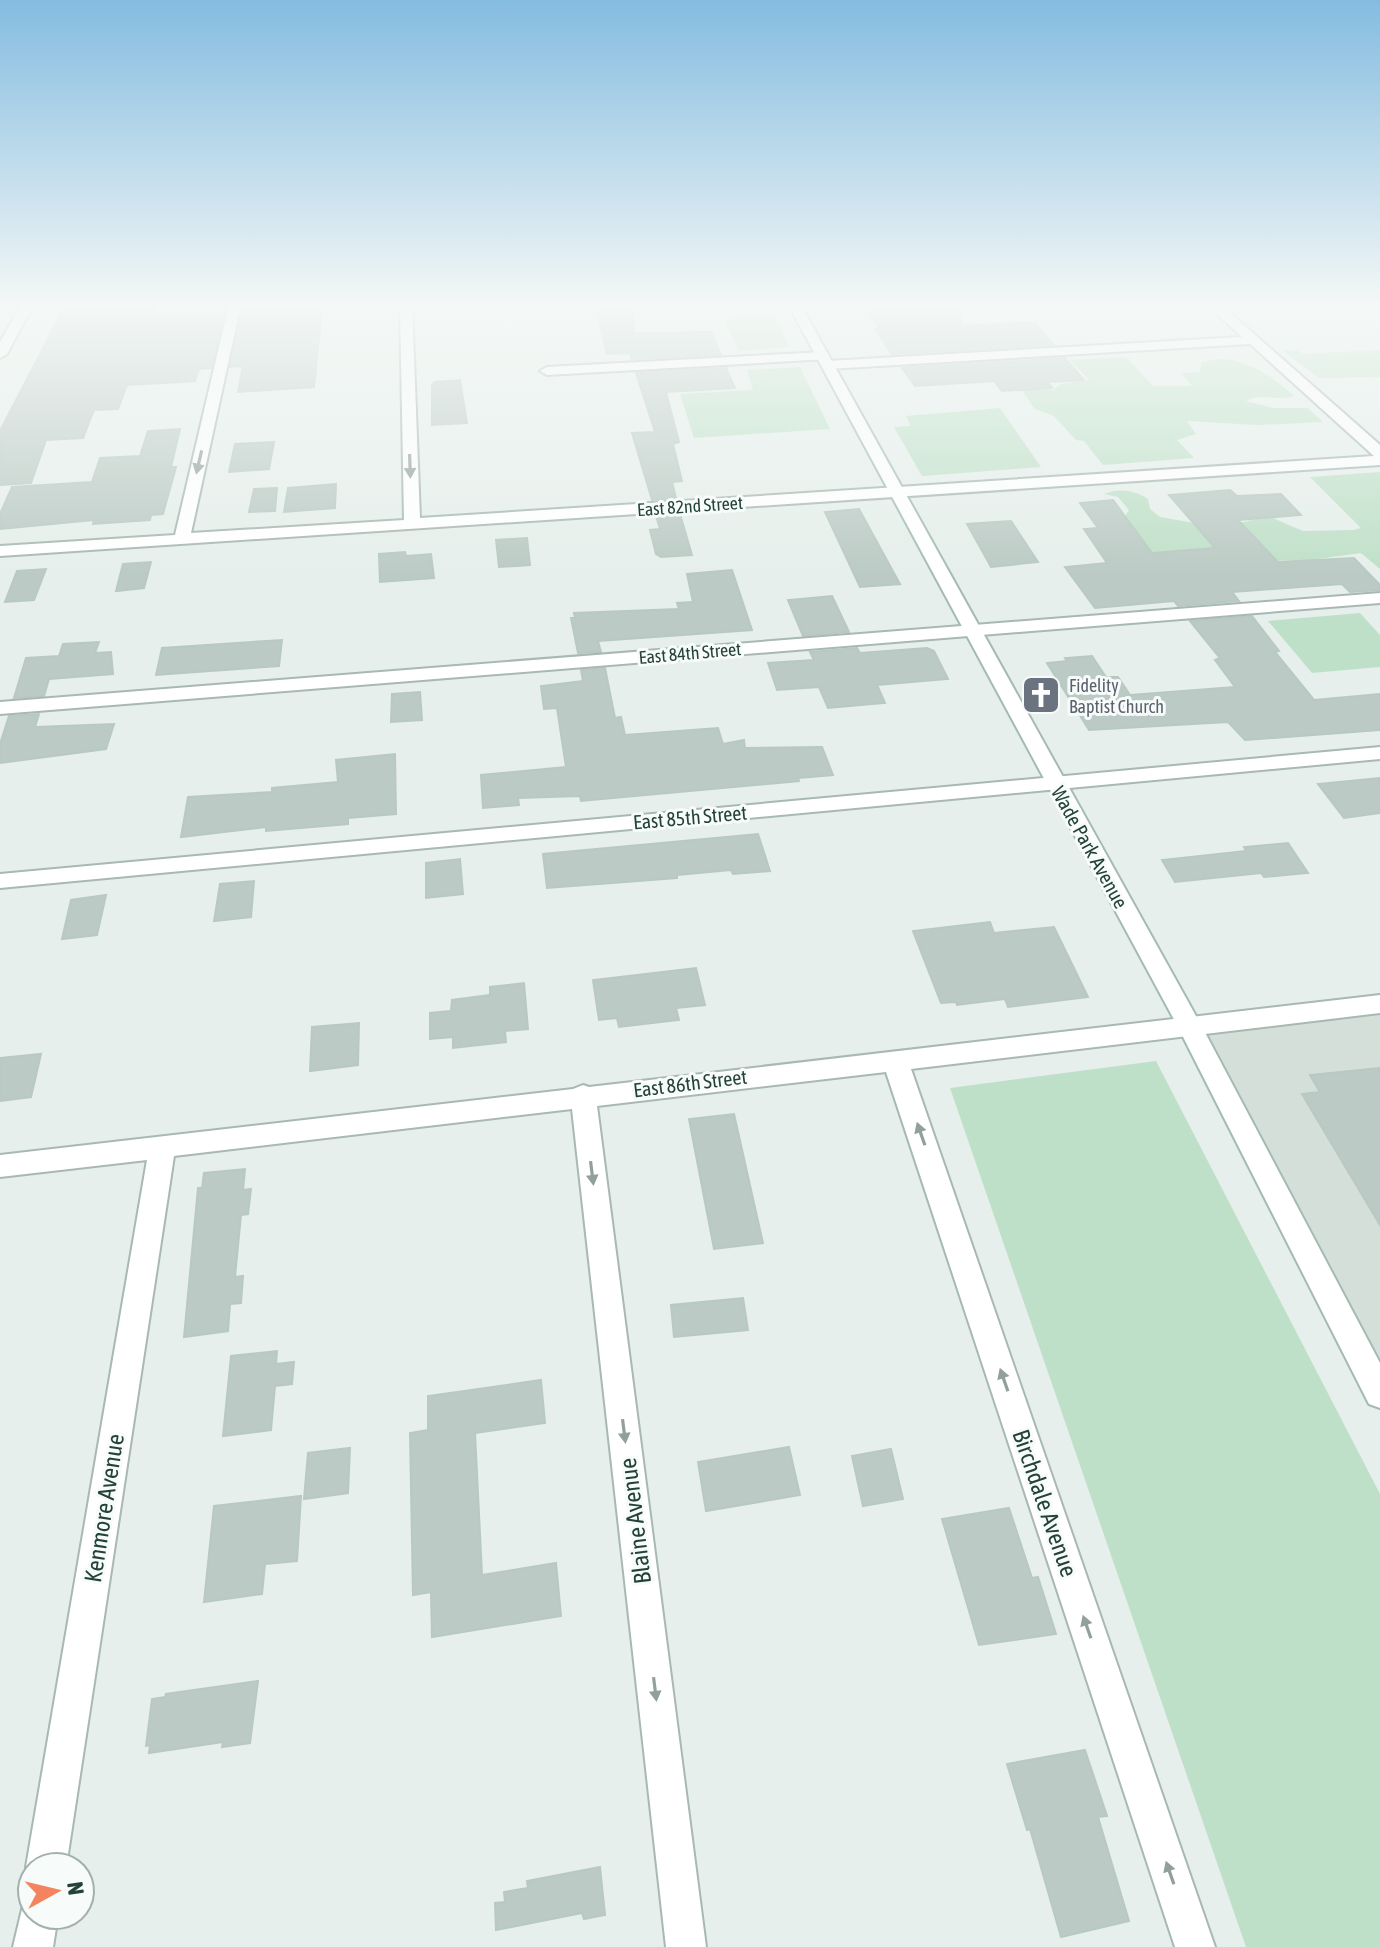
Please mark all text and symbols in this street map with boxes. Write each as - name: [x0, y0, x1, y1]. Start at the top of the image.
- one-way arrow: [192, 449, 205, 474]
- one-way arrow: [404, 454, 417, 479]
- street label: East 82nd Street: [636, 492, 744, 520]
- street label: East 84th Street: [638, 638, 742, 668]
- church icon: Fidelity Baptist Church: [1020, 674, 1062, 716]
- place label: Fidelity Baptist Church: [1069, 675, 1164, 717]
- street label: Wade Park Avenue: [1047, 782, 1133, 912]
- street label: East 85th Street: [632, 801, 748, 833]
- street label: East 86th Street: [632, 1065, 748, 1101]
- one-way arrow: [914, 1122, 926, 1146]
- one-way arrow: [586, 1161, 599, 1186]
- one-way arrow: [997, 1368, 1009, 1392]
- one-way arrow: [617, 1419, 630, 1444]
- street label: Birchdale Avenue: [1007, 1426, 1083, 1580]
- street label: Kenmore Avenue: [79, 1432, 129, 1584]
- street label: Blaine Avenue: [614, 1456, 656, 1586]
- one-way arrow: [1080, 1614, 1092, 1638]
- one-way arrow: [648, 1677, 661, 1702]
- north arrow: [16, 1851, 96, 1931]
- one-way arrow: [1163, 1861, 1175, 1885]
- text: N: [62, 1880, 90, 1896]

